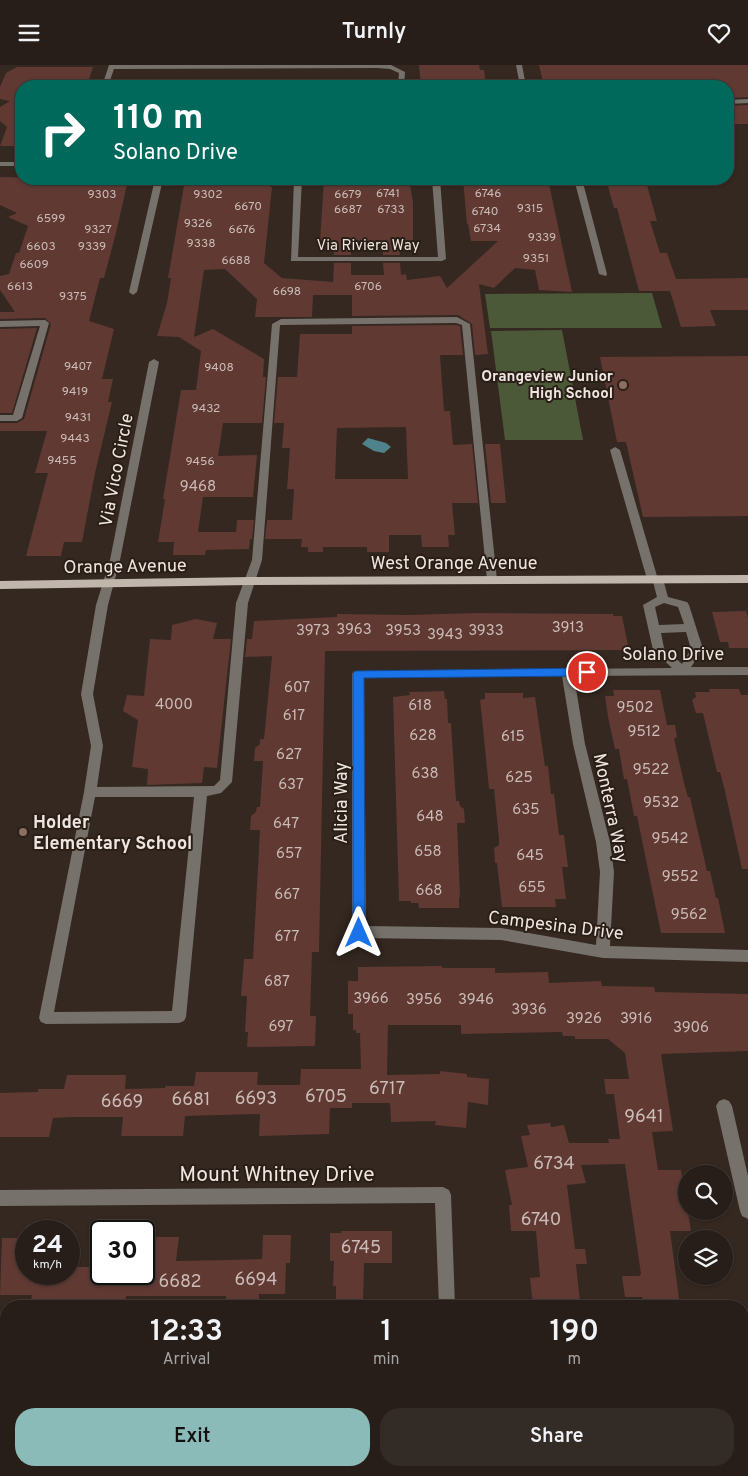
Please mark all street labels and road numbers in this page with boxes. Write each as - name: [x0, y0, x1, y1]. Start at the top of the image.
- street label: Via Riviera Way: [316, 237, 420, 256]
- street label: Via Vico Circle: [95, 412, 140, 529]
- street label: West Orange Avenue: [371, 553, 537, 576]
- street label: Orange Avenue: [63, 555, 187, 580]
- street label: Solano Drive: [622, 644, 724, 667]
- street label: Monterra Way: [587, 751, 632, 865]
- street label: Alicia Way: [331, 762, 354, 844]
- street label: Campesina Drive: [487, 907, 625, 946]
- street label: Mount Whitney Drive: [179, 1162, 375, 1189]

